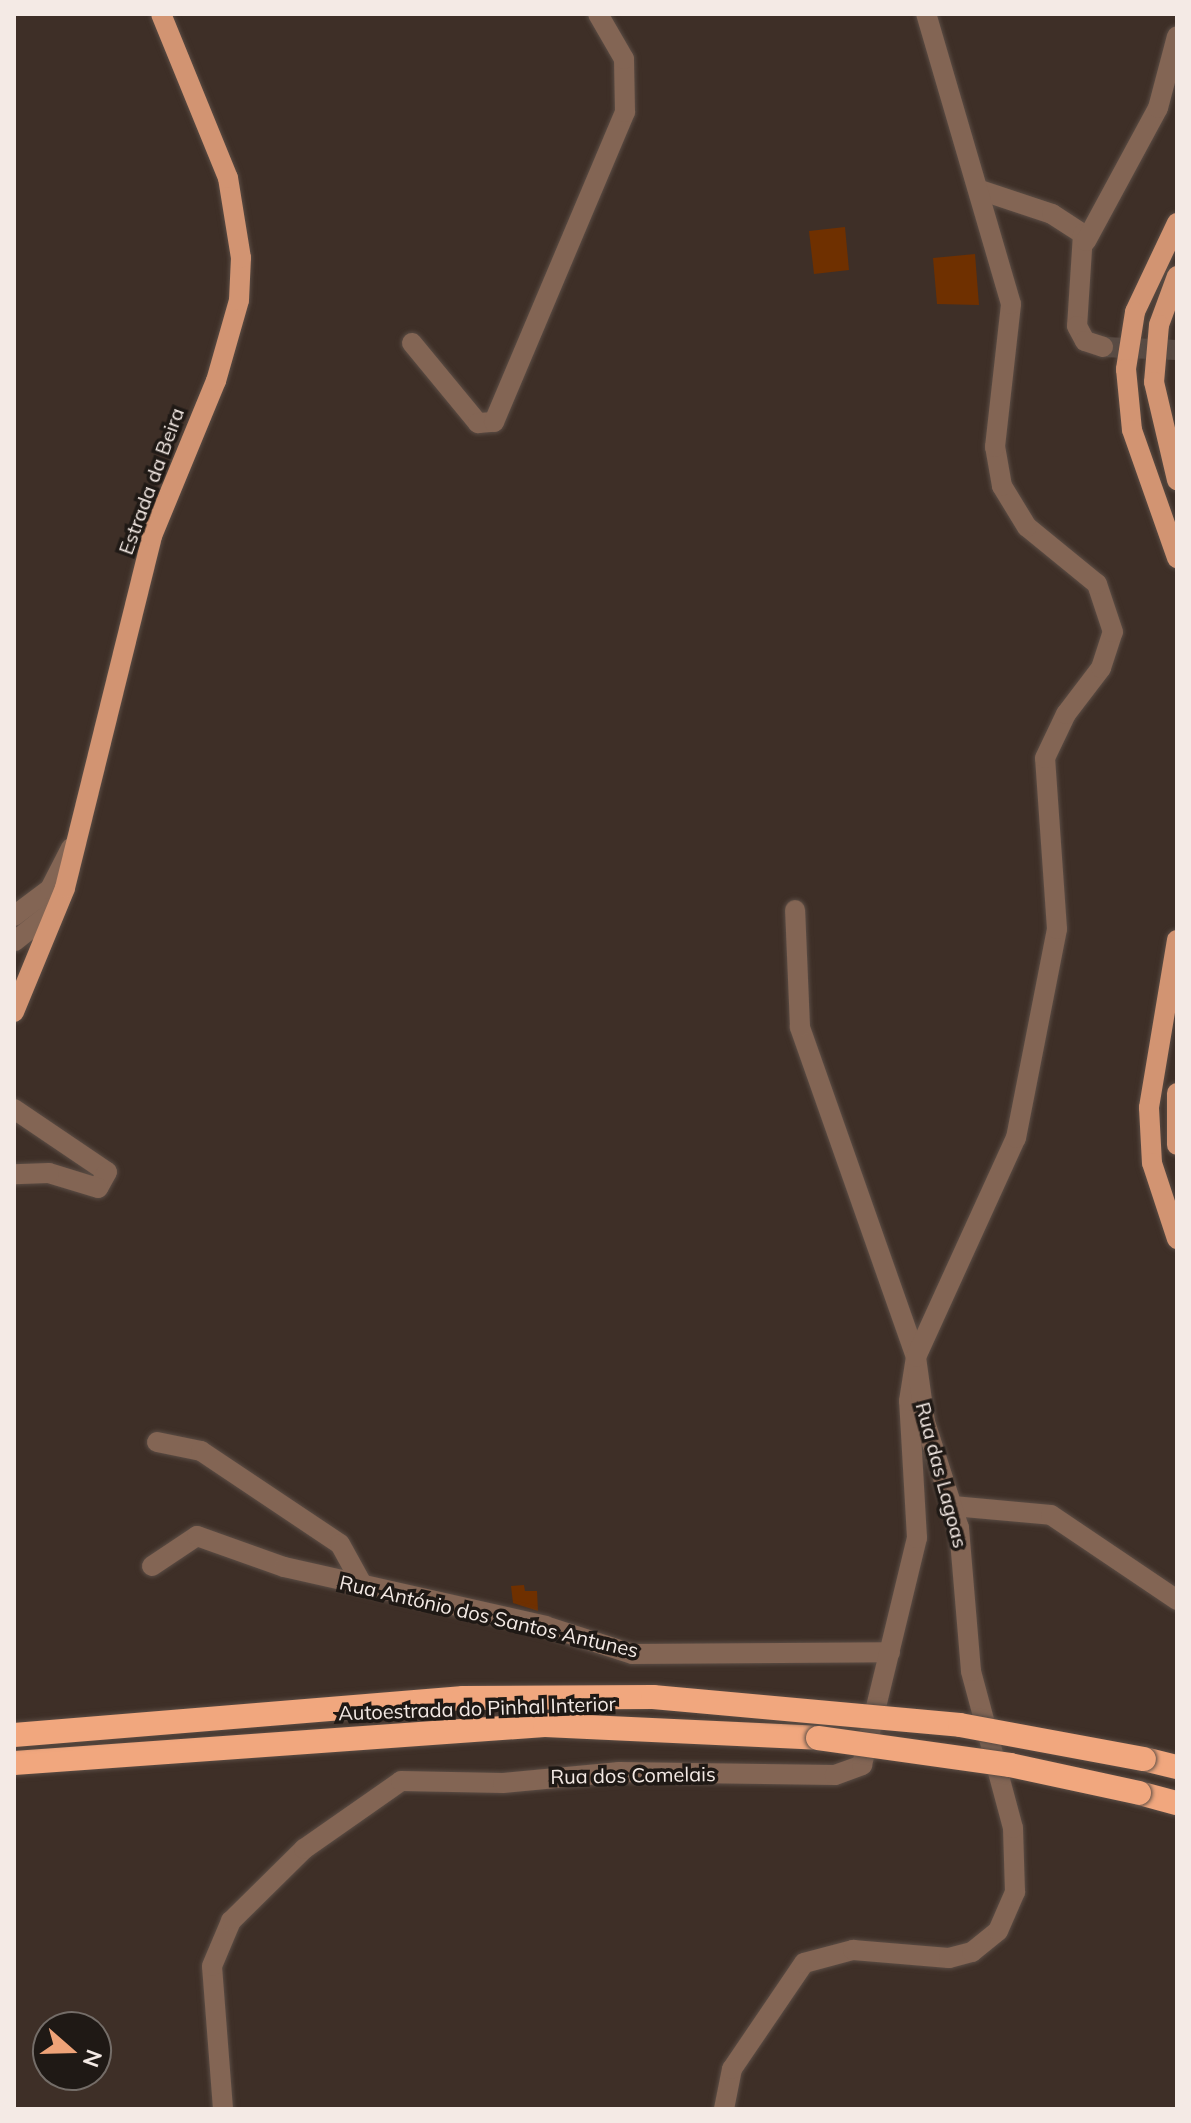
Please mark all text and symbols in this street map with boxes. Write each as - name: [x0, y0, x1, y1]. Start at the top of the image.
- street label: Estrada da Beira: [113, 404, 189, 558]
- street label: Rua das Lagoas: [911, 1399, 973, 1551]
- street label: Rua António dos Santos Antunes: [337, 1570, 641, 1662]
- street label: Autoestrada do Pinhal Interior: [338, 1691, 616, 1725]
- street label: Rua dos Comelais: [550, 1762, 716, 1788]
- north arrow: [32, 2011, 112, 2091]
- text: N: [77, 2046, 109, 2071]

